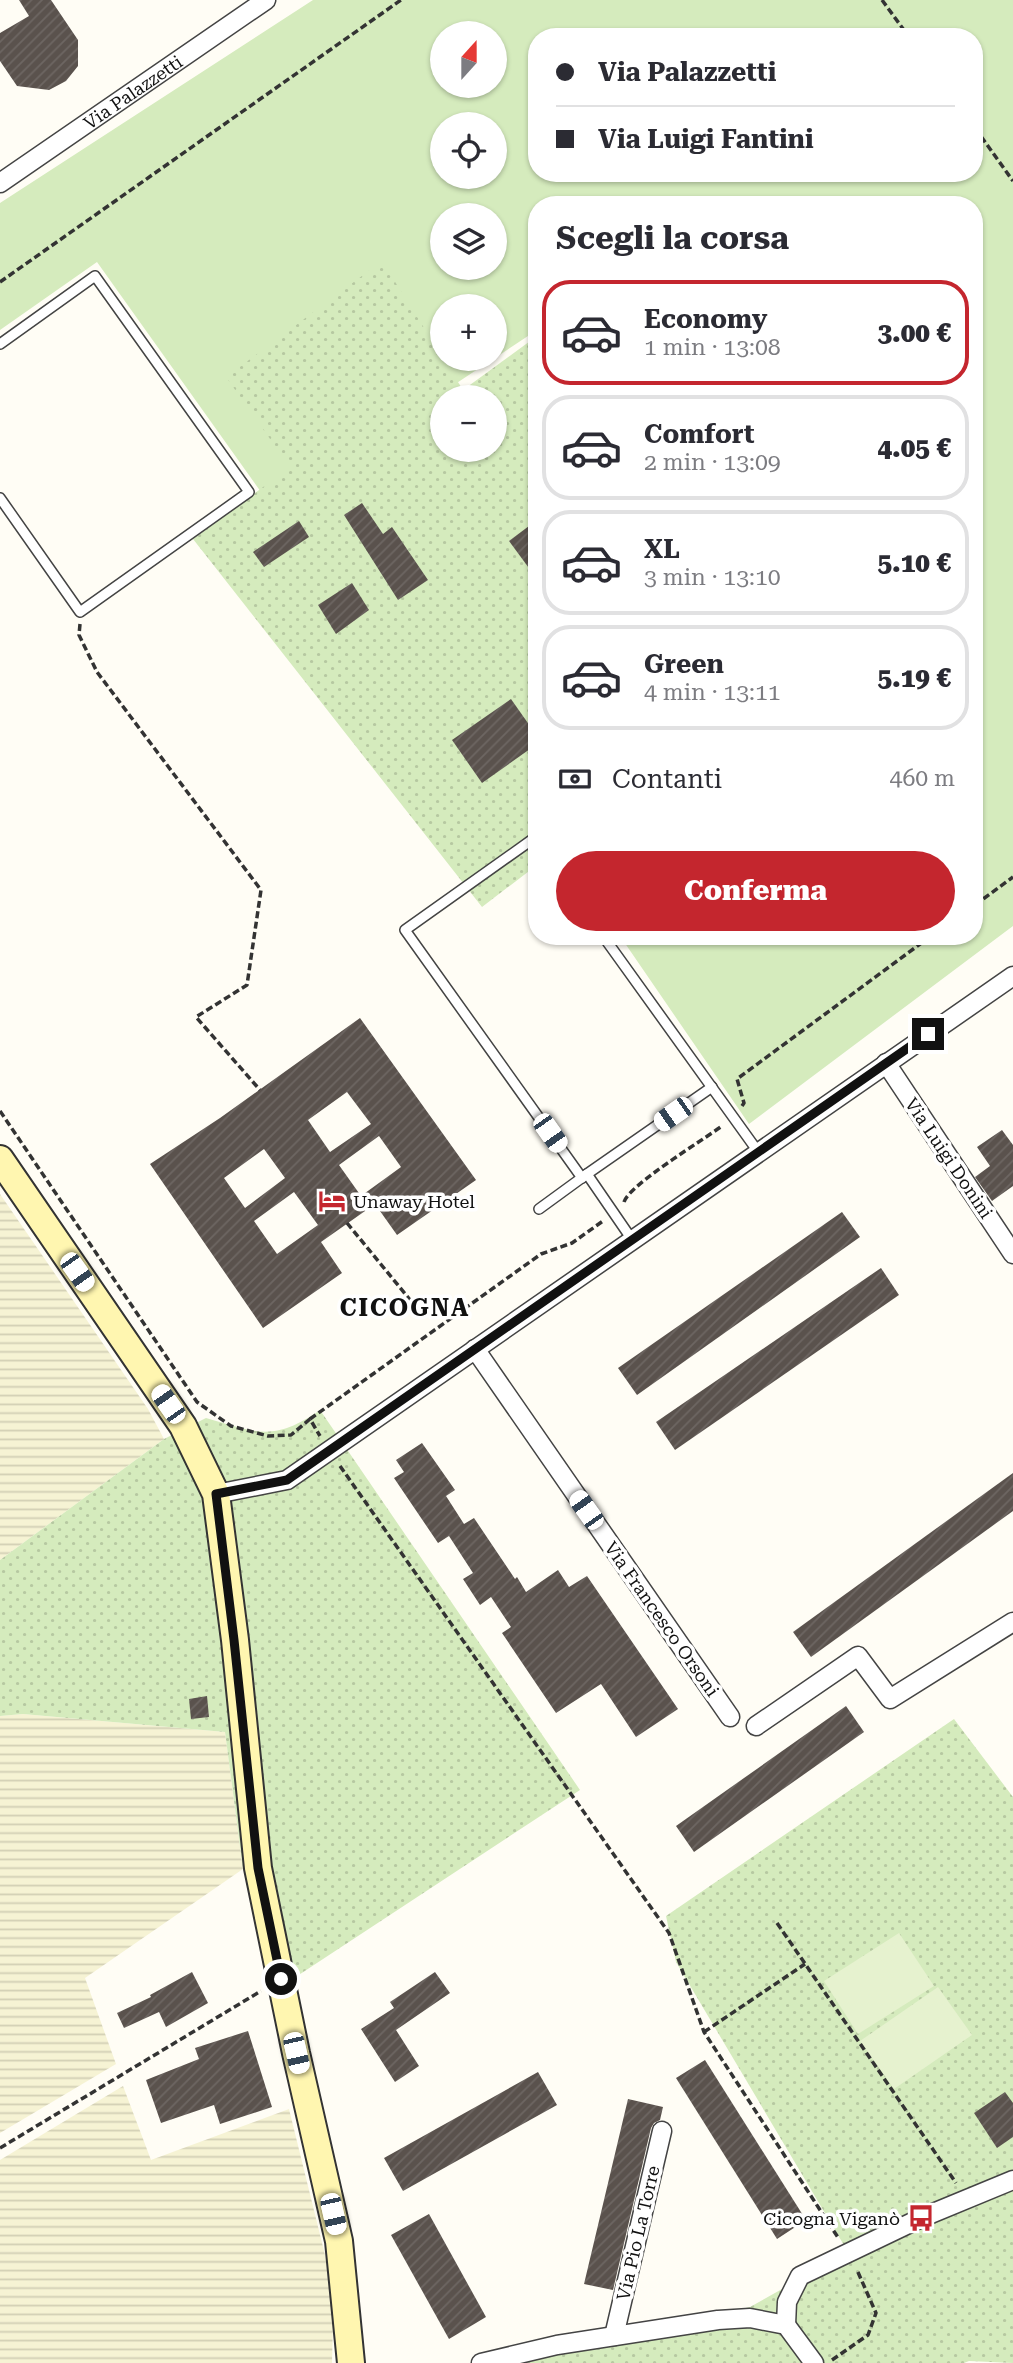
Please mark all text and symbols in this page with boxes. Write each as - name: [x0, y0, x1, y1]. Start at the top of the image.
- north arrow: [430, 21, 508, 98]
- map controls: [430, 21, 507, 462]
- street label: Via Palazzetti: [79, 50, 186, 133]
- text: Via Palazzetti: [598, 57, 776, 87]
- button: locate: [430, 112, 507, 189]
- text: Via Luigi Fantini: [598, 124, 814, 154]
- button: layers: [430, 203, 507, 280]
- text: Scegli la corsa: [556, 219, 789, 257]
- button: +: [430, 294, 507, 371]
- icon: car: [560, 301, 623, 364]
- text: Economy: [644, 304, 767, 334]
- text: 3.00 €: [878, 318, 951, 348]
- text: 1 min · 13:08: [644, 334, 781, 361]
- button: −: [430, 385, 507, 462]
- icon: car: [560, 416, 623, 479]
- text: Comfort: [644, 419, 754, 449]
- text: 4.05 €: [878, 433, 951, 463]
- text: 2 min · 13:09: [644, 449, 781, 476]
- icon: car: [560, 531, 623, 594]
- text: XL: [644, 534, 680, 564]
- text: 5.10 €: [878, 548, 951, 578]
- text: 3 min · 13:10: [644, 564, 781, 591]
- icon: car: [560, 646, 623, 709]
- text: Green: [644, 649, 724, 679]
- text: 5.19 €: [878, 663, 951, 693]
- text: 4 min · 13:11: [644, 679, 781, 706]
- icon: cash: [556, 760, 594, 798]
- text: Contanti: [612, 764, 722, 794]
- text: 460 m: [890, 765, 955, 792]
- button: Conferma: [556, 851, 955, 931]
- route end: [912, 1018, 944, 1050]
- car: [650, 1093, 697, 1135]
- street label: Via Luigi Donini: [901, 1094, 997, 1223]
- car: [530, 1110, 571, 1156]
- hotel icon: Unaway Hotel: [317, 1186, 347, 1216]
- place label: Unaway Hotel: [353, 1191, 475, 1212]
- car: [57, 1249, 98, 1295]
- district label: CICOGNA: [340, 1294, 470, 1322]
- car: [148, 1381, 189, 1427]
- car: [566, 1487, 607, 1533]
- street label: Via Francesco Orsoni: [600, 1537, 724, 1701]
- route start: [265, 1963, 297, 1995]
- car: [282, 2030, 311, 2076]
- street label: Via Pio La Torre: [612, 2163, 664, 2302]
- car: [319, 2191, 348, 2237]
- bus stop icon: Cicogna Viganò: [906, 2203, 936, 2233]
- place label: Cicogna Viganò: [763, 2208, 900, 2229]

